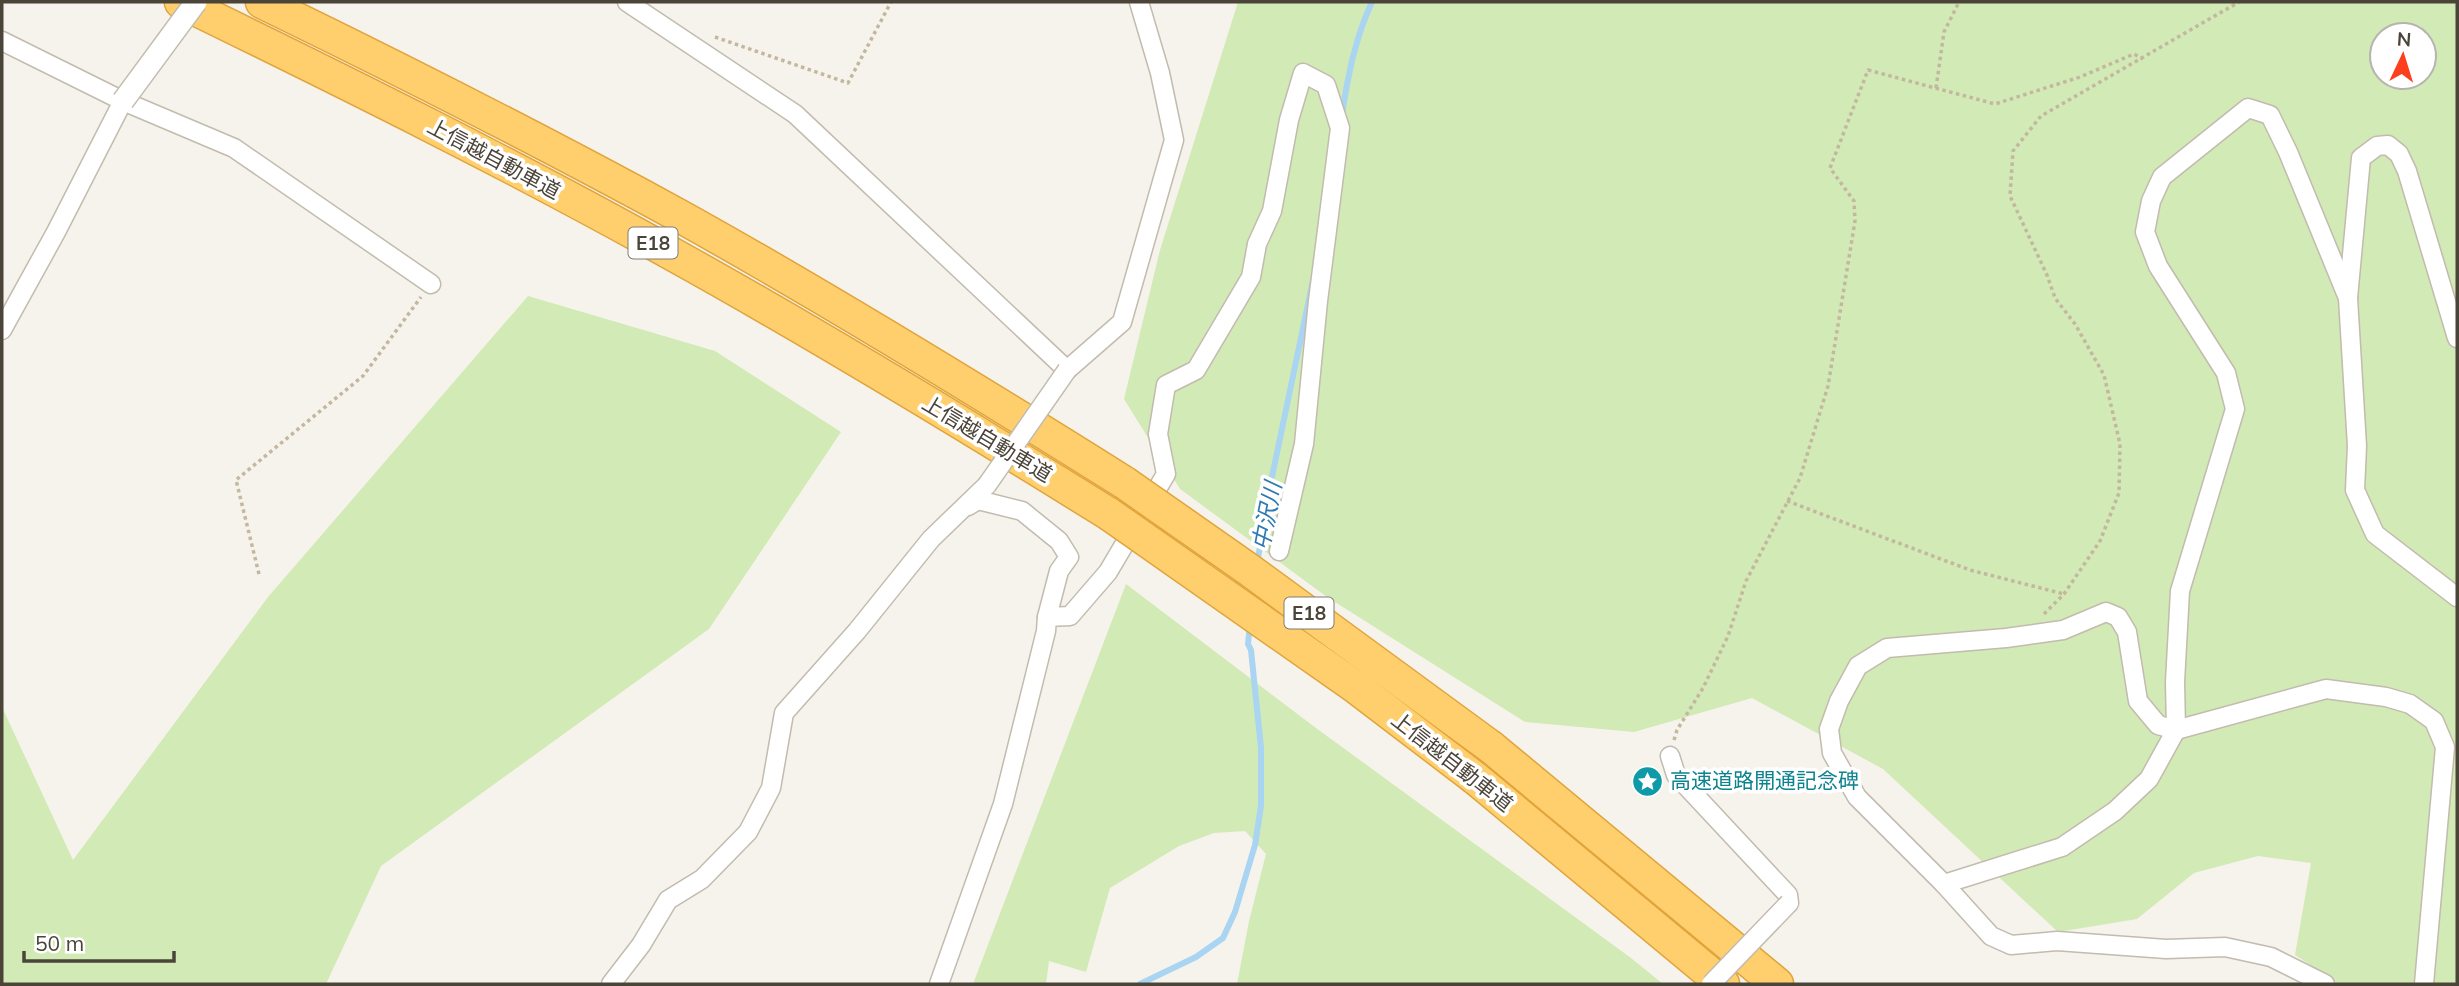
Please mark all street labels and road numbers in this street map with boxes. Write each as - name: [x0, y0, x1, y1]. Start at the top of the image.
- street label: 上信越自動車道: [423, 112, 565, 204]
- road number: E18: [628, 228, 678, 258]
- street label: 上信越自動車道: [918, 389, 1057, 487]
- road number: E18: [1284, 598, 1334, 628]
- street label: 上信越自動車道: [1387, 706, 1519, 817]

